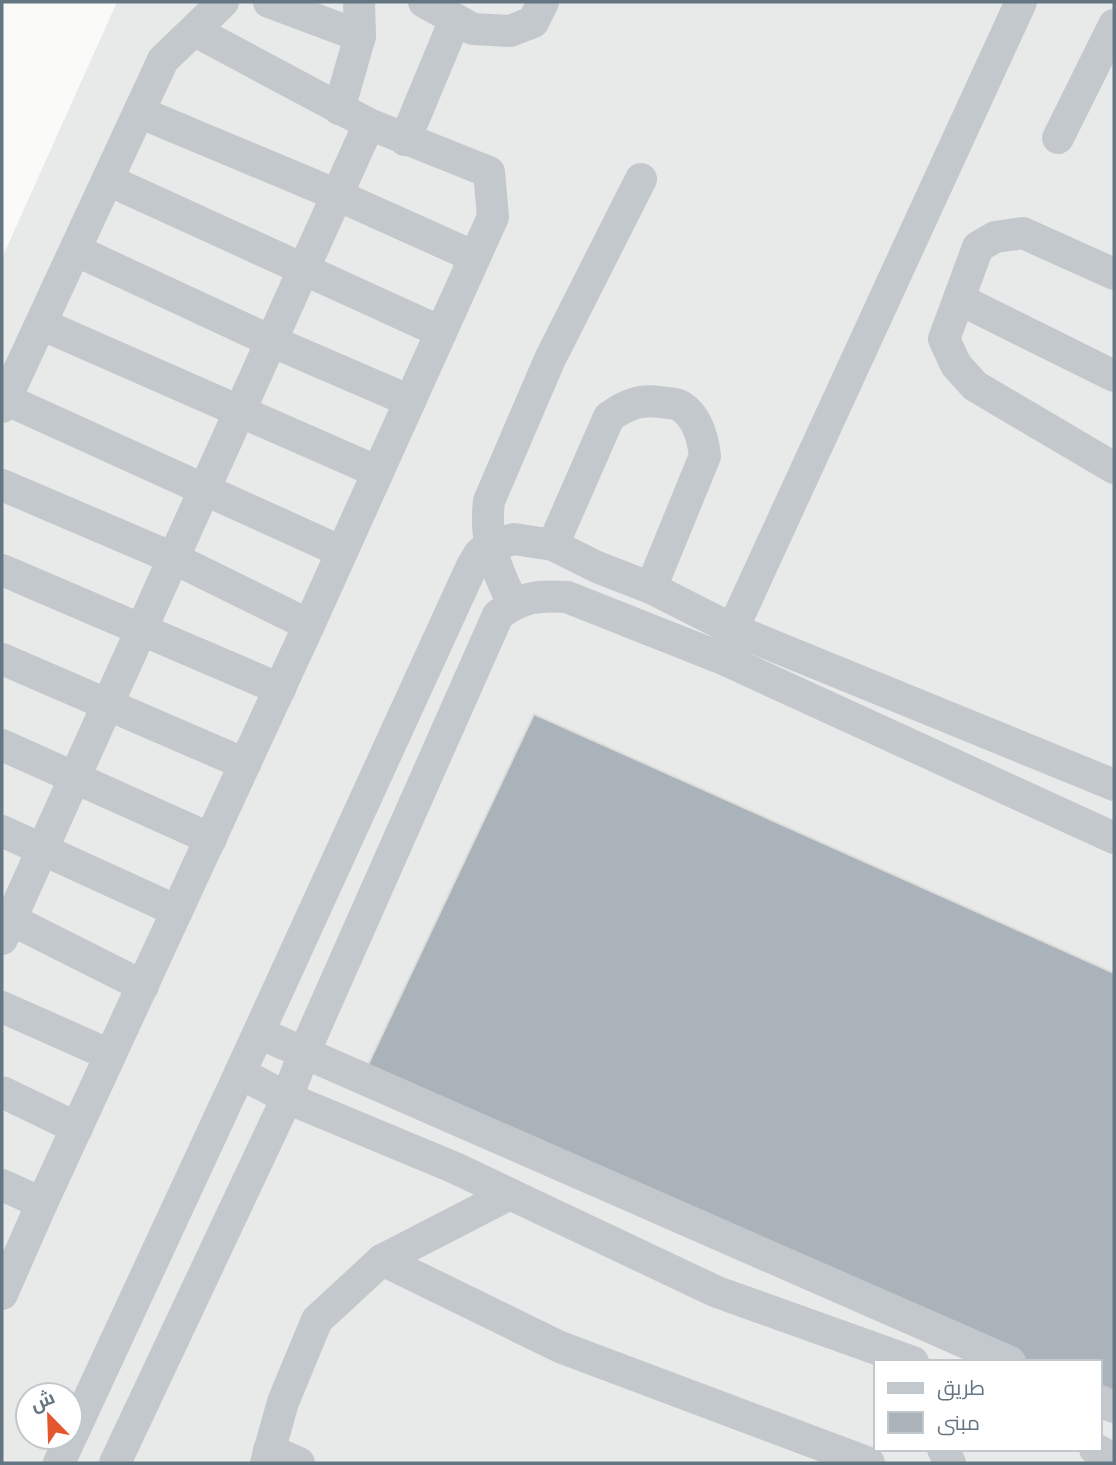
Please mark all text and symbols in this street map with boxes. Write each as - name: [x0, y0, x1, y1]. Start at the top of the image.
- legend: [874, 1360, 1102, 1451]
- text: طريق: [937, 1374, 985, 1401]
- north arrow: [14, 1381, 84, 1451]
- text: ش: [26, 1385, 58, 1416]
- text: مبنى: [937, 1409, 980, 1436]

